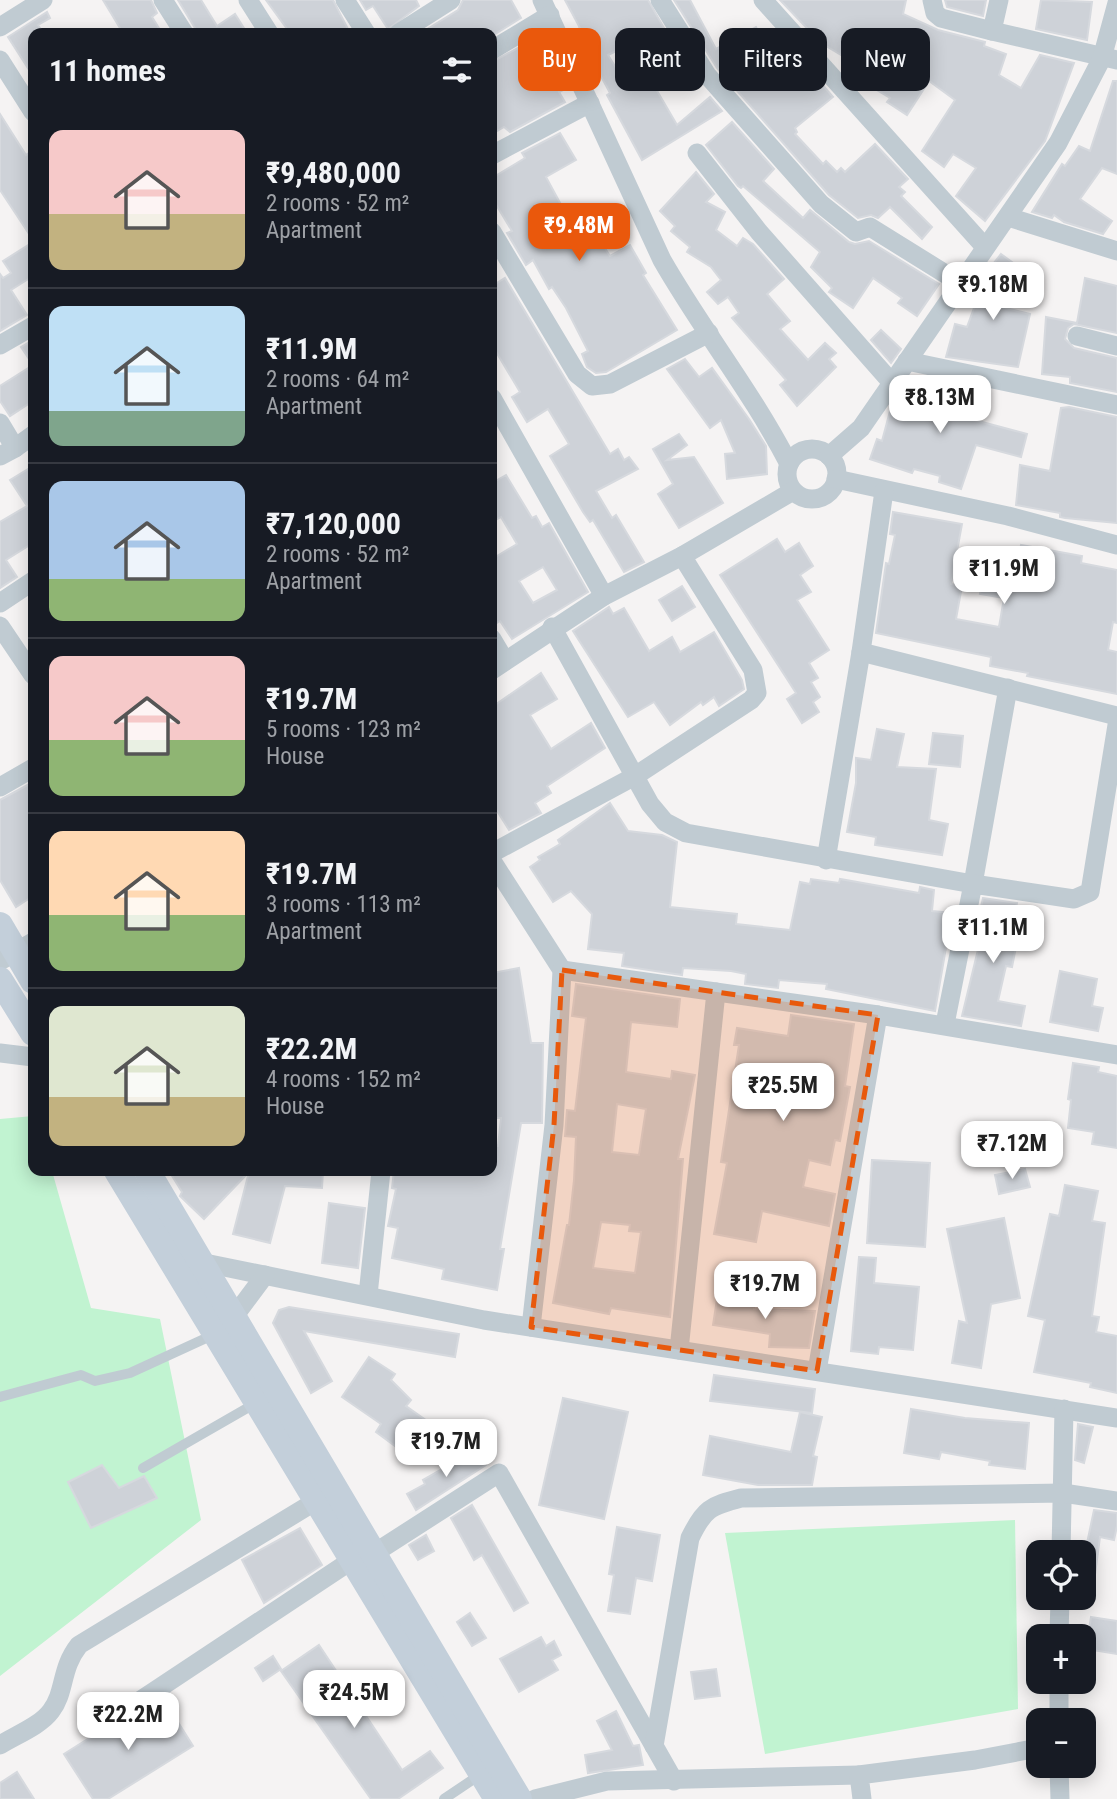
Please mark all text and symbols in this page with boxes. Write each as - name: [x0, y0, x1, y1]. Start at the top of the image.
- chip: Buy: [518, 28, 601, 91]
- chip: Rent: [615, 28, 705, 91]
- chip: Filters: [719, 28, 827, 91]
- chip: New: [841, 28, 930, 91]
- icon: filters: [438, 51, 476, 89]
- text: 11 homes: [49, 53, 166, 88]
- text: ₹9,480,000: [266, 155, 401, 190]
- icon: home: [105, 158, 189, 242]
- text: 2 rooms · 52 m²: [266, 190, 409, 217]
- pin: ₹9.48M: [522, 204, 636, 263]
- text: ₹9.48M: [544, 212, 614, 239]
- text: Apartment: [266, 217, 362, 244]
- pin: ₹9.18M: [936, 262, 1050, 322]
- text: ₹9.18M: [958, 271, 1028, 298]
- text: ₹11.9M: [266, 331, 357, 366]
- icon: home: [105, 334, 189, 418]
- text: 2 rooms · 64 m²: [266, 366, 409, 393]
- pin: ₹8.13M: [883, 376, 997, 435]
- text: ₹8.13M: [905, 384, 975, 411]
- text: Apartment: [266, 393, 362, 420]
- text: ₹7,120,000: [266, 506, 401, 541]
- icon: home: [105, 509, 189, 593]
- text: 2 rooms · 52 m²: [266, 541, 409, 568]
- pin: ₹11.9M: [947, 546, 1061, 606]
- text: ₹11.9M: [969, 555, 1039, 582]
- text: Apartment: [266, 568, 362, 595]
- text: ₹19.7M: [266, 681, 357, 716]
- icon: home: [105, 684, 189, 768]
- text: 5 rooms · 123 m²: [266, 716, 421, 743]
- text: House: [266, 743, 324, 770]
- text: ₹19.7M: [266, 856, 357, 891]
- icon: home: [105, 859, 189, 943]
- text: 3 rooms · 113 m²: [266, 891, 421, 918]
- pin: ₹11.1M: [936, 906, 1050, 965]
- text: ₹11.1M: [958, 914, 1028, 941]
- text: Apartment: [266, 918, 362, 945]
- text: ₹22.2M: [266, 1031, 357, 1066]
- icon: home: [105, 1034, 189, 1118]
- pin: ₹25.5M: [726, 1064, 840, 1123]
- text: 4 rooms · 152 m²: [266, 1066, 421, 1093]
- text: ₹25.5M: [748, 1072, 818, 1099]
- text: House: [266, 1093, 324, 1120]
- pin: ₹7.12M: [955, 1122, 1069, 1181]
- text: ₹7.12M: [977, 1130, 1047, 1157]
- pin: ₹19.7M: [708, 1262, 822, 1321]
- text: ₹19.7M: [730, 1270, 800, 1297]
- pin: ₹19.7M: [389, 1420, 503, 1479]
- text: ₹19.7M: [411, 1428, 481, 1455]
- map controls: [1026, 1540, 1096, 1778]
- button: locate: [1026, 1540, 1096, 1610]
- button: +: [1026, 1624, 1096, 1694]
- pin: ₹24.5M: [297, 1670, 411, 1730]
- text: ₹24.5M: [319, 1679, 389, 1706]
- pin: ₹22.2M: [71, 1692, 185, 1752]
- text: ₹22.2M: [93, 1701, 163, 1728]
- button: −: [1026, 1708, 1096, 1778]

